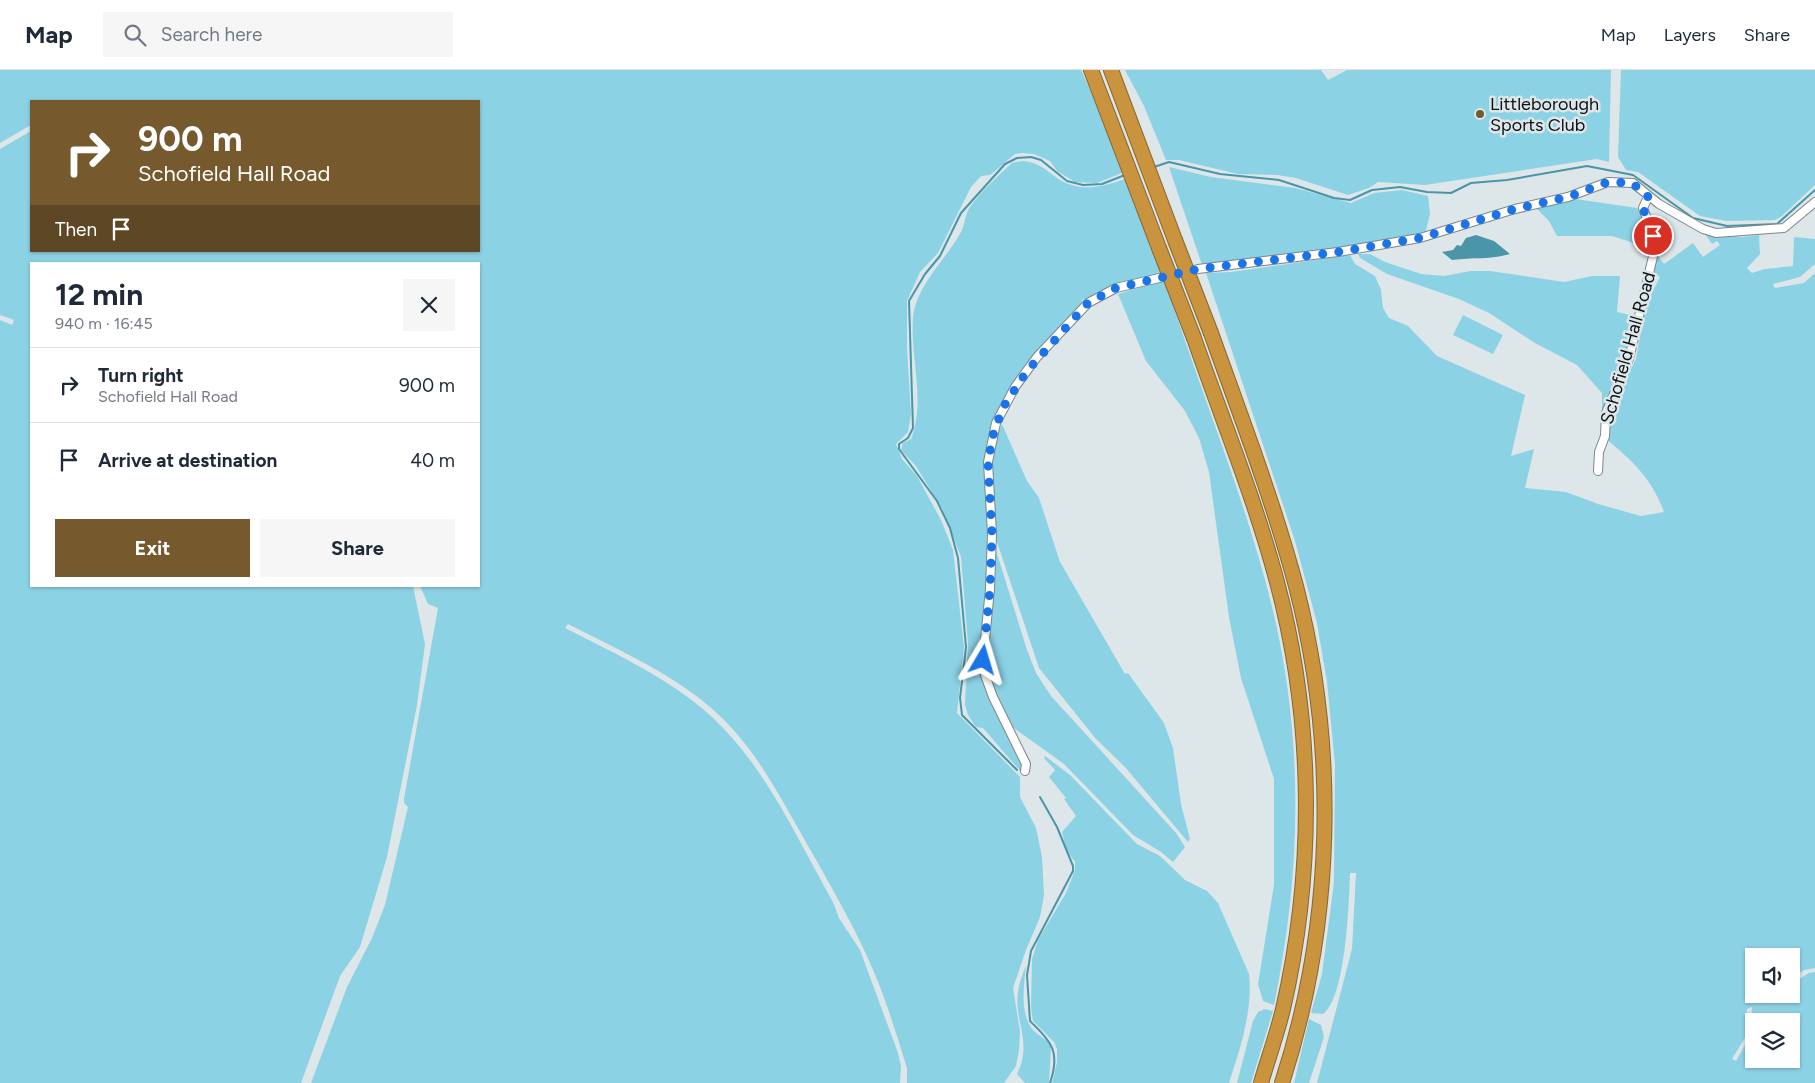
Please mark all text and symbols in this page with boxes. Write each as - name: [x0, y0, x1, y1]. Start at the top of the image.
- search box: [103, 12, 453, 57]
- text: Map: [25, 20, 73, 49]
- icon: search: [121, 21, 149, 49]
- text: Search here: [161, 23, 262, 46]
- text: Map: [1601, 24, 1636, 46]
- text: Layers: [1664, 24, 1716, 46]
- text: Share: [1744, 24, 1790, 46]
- place label: Littleborough Sports Club: [1490, 93, 1599, 136]
- marker: Littleborough Sports Club: [1474, 108, 1486, 120]
- text: 900 m: [138, 118, 243, 160]
- icon: right: [55, 120, 120, 185]
- text: Schofield Hall Road: [138, 160, 330, 187]
- icon: arrive: [107, 215, 135, 243]
- pin: [1632, 215, 1674, 257]
- text: Then: [55, 218, 97, 241]
- icon: arrive: [1639, 222, 1667, 250]
- street label: Schofield Hall Road: [1596, 269, 1660, 427]
- text: 12 min: [55, 276, 143, 313]
- button: close: [403, 279, 455, 331]
- text: 940 m · 16:45: [55, 314, 153, 333]
- text: Turn right: [98, 364, 184, 387]
- icon: right: [55, 371, 83, 399]
- text: 900 m: [399, 374, 455, 397]
- text: Schofield Hall Road: [98, 387, 238, 406]
- icon: arrive: [55, 446, 83, 474]
- text: Arrive at destination: [98, 449, 277, 472]
- text: 40 m: [410, 449, 455, 472]
- button: Exit: [55, 519, 250, 577]
- button: Share: [260, 519, 455, 577]
- position arrow: [956, 633, 1008, 685]
- map controls: [1745, 948, 1800, 1068]
- button: sound: [1745, 948, 1800, 1003]
- button: layers: [1745, 1013, 1800, 1068]

